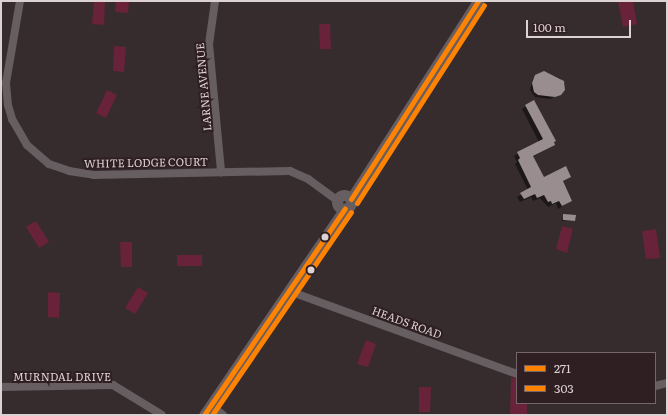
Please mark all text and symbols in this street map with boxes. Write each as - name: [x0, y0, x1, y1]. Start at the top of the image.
- scale bar: [528, 12, 633, 38]
- text: 100 m: [533, 18, 566, 36]
- street label: LARNE AVENUE: [193, 42, 213, 132]
- street label: WHITE LODGE COURT: [84, 154, 208, 170]
- unlabelled marker: [320, 232, 330, 242]
- unlabelled marker: [306, 265, 316, 275]
- street label: HEADS ROAD: [370, 303, 444, 341]
- legend: [516, 352, 656, 404]
- text: 271: [554, 359, 571, 377]
- street label: MURNDAL DRIVE: [13, 369, 111, 383]
- text: 303: [554, 379, 574, 397]

